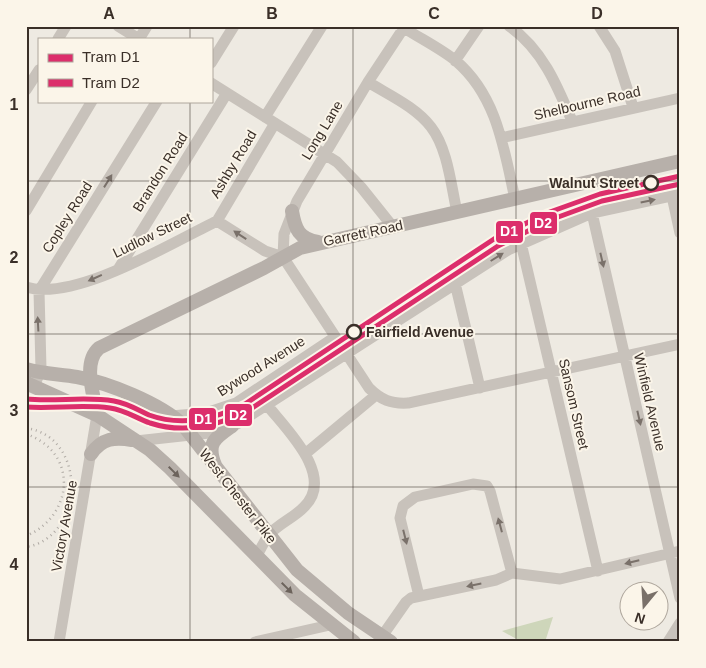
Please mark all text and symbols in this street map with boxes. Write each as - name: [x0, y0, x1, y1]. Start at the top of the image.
- text: A: [103, 5, 115, 22]
- text: B: [266, 5, 278, 22]
- text: C: [428, 5, 440, 22]
- text: D: [591, 5, 603, 22]
- legend: [38, 38, 212, 102]
- text: Tram D1: [82, 48, 140, 65]
- text: Tram D2: [82, 74, 140, 91]
- street label: Shelbourne Road: [532, 83, 642, 123]
- text: 1: [10, 96, 19, 113]
- street label: Long Lane: [298, 97, 346, 162]
- street label: Ashby Road: [206, 127, 260, 201]
- street label: Brandon Road: [129, 129, 191, 215]
- one-way arrow: [103, 174, 112, 187]
- place label: Walnut Street: [549, 175, 639, 191]
- marker: Walnut Street: [643, 175, 659, 191]
- street label: Copley Road: [39, 178, 95, 256]
- one-way arrow: [640, 197, 655, 205]
- street label: Ludlow Street: [110, 209, 194, 261]
- line badge: D2: [529, 211, 558, 235]
- text: D2: [534, 215, 552, 231]
- street label: Garrett Road: [322, 217, 404, 249]
- line badge: D1: [495, 220, 524, 244]
- text: D1: [500, 223, 518, 239]
- one-way arrow: [233, 231, 247, 240]
- text: 2: [10, 249, 19, 266]
- one-way arrow: [490, 252, 503, 262]
- one-way arrow: [598, 253, 606, 268]
- one-way arrow: [88, 275, 102, 283]
- one-way arrow: [34, 315, 42, 331]
- marker: Fairfield Avenue: [346, 324, 362, 340]
- place label: Fairfield Avenue: [366, 324, 474, 340]
- street label: Bywood Avenue: [214, 333, 308, 399]
- street label: Winfield Avenue: [631, 351, 669, 453]
- street label: Sansom Street: [556, 357, 592, 451]
- text: 3: [10, 402, 19, 419]
- line badge: D2: [224, 403, 253, 427]
- line badge: D1: [188, 407, 217, 431]
- text: D2: [229, 407, 247, 423]
- text: D1: [194, 411, 212, 427]
- one-way arrow: [635, 411, 643, 426]
- street label: West Chester Pike: [196, 445, 280, 547]
- one-way arrow: [167, 466, 179, 478]
- street label: Victory Avenue: [48, 479, 80, 573]
- one-way arrow: [495, 518, 503, 533]
- one-way arrow: [401, 530, 409, 545]
- text: 4: [10, 556, 19, 573]
- one-way arrow: [625, 558, 640, 566]
- north arrow: [618, 580, 668, 630]
- one-way arrow: [466, 581, 482, 589]
- one-way arrow: [281, 582, 293, 594]
- text: N: [633, 609, 647, 628]

